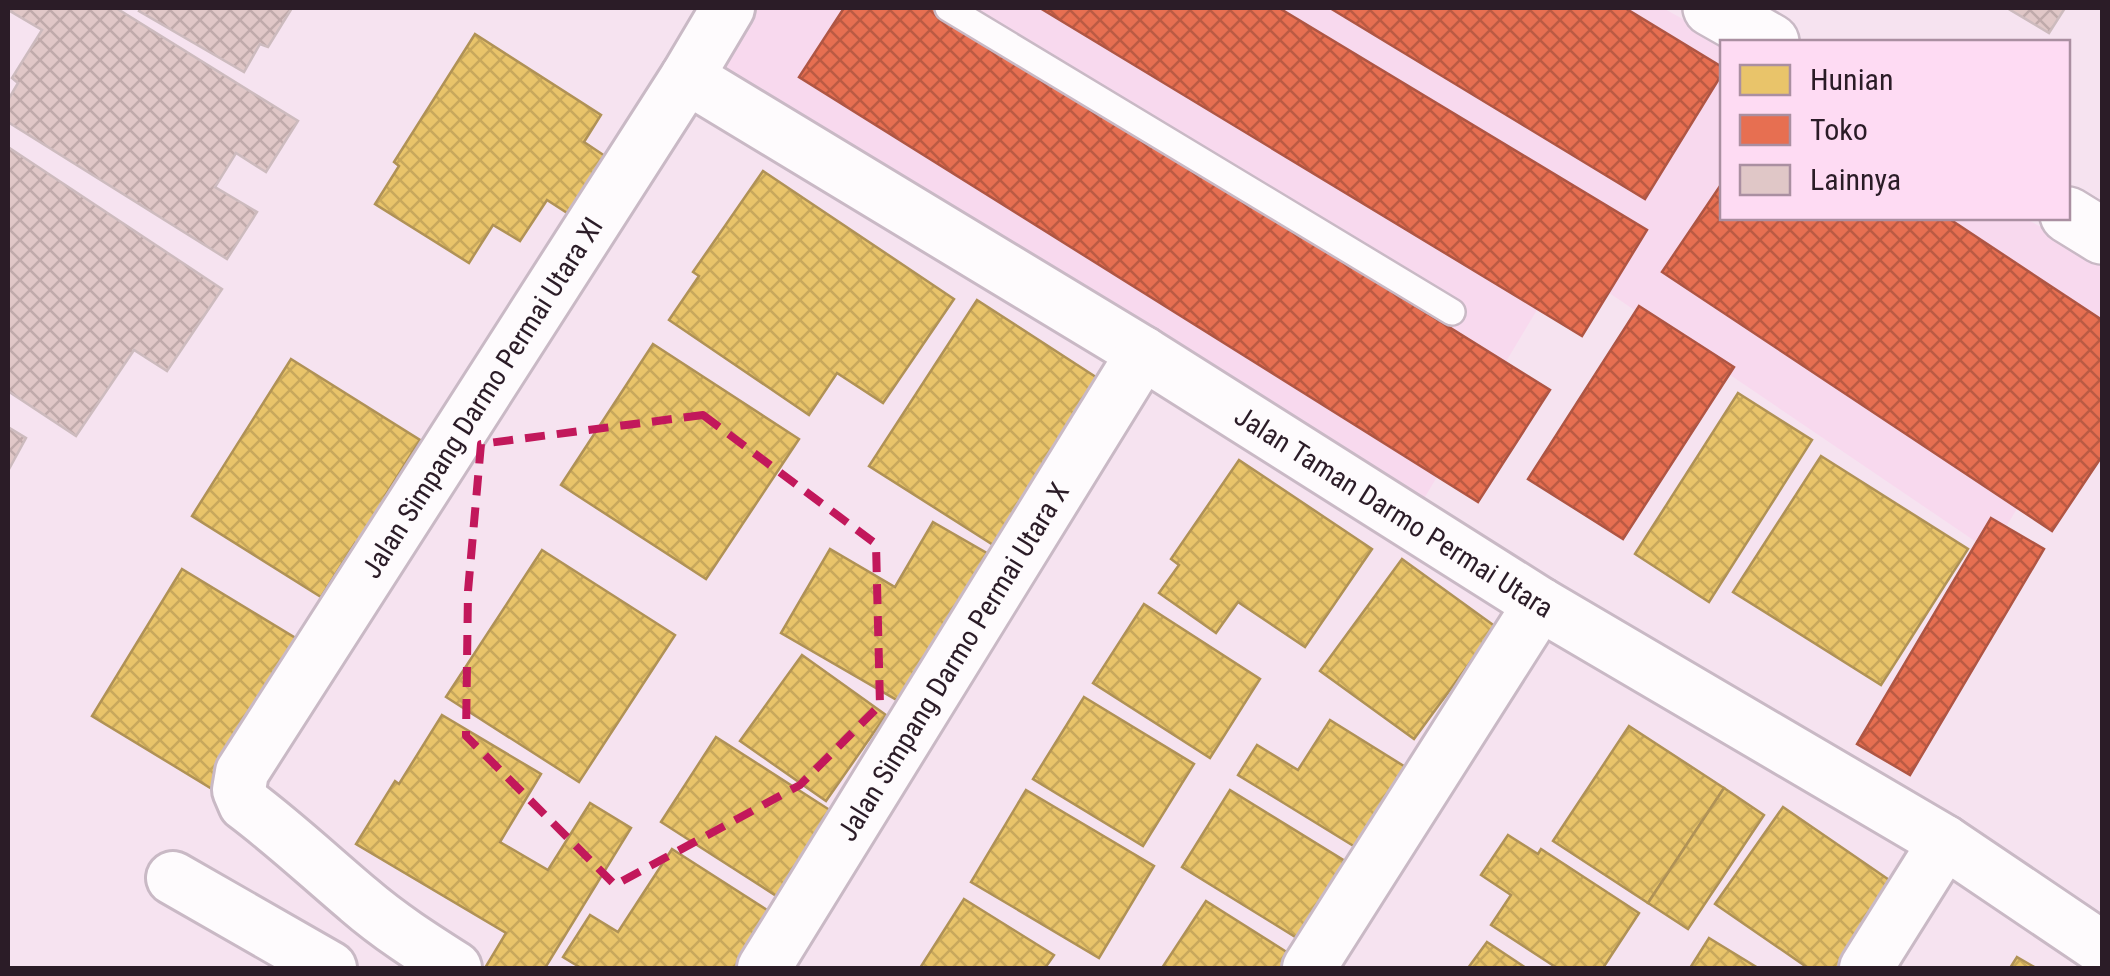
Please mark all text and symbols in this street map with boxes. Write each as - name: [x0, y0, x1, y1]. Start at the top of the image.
- legend: [1720, 40, 2070, 220]
- text: Hunian: [1810, 62, 1893, 97]
- text: Toko: [1810, 112, 1868, 147]
- text: Lainnya: [1810, 162, 1901, 197]
- street label: Jalan Simpang Darmo Permai Utara XI: [355, 211, 610, 584]
- street label: Jalan Taman Darmo Permai Utara: [1229, 399, 1559, 625]
- street label: Jalan Simpang Darmo Permai Utara X: [830, 477, 1076, 847]

